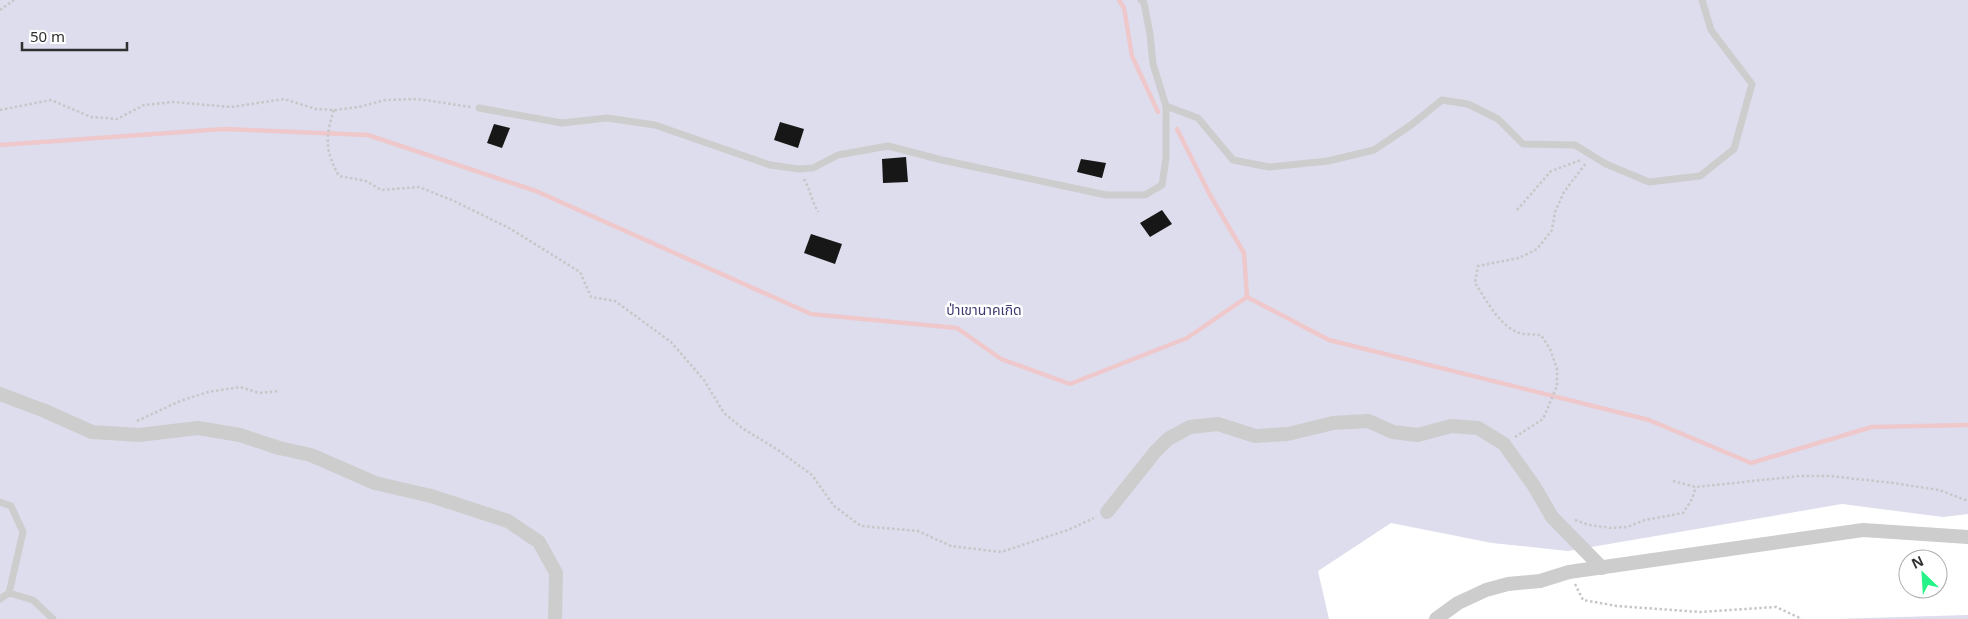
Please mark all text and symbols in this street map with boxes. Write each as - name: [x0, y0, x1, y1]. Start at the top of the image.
- scale bar: [22, 20, 128, 52]
- text: 50 m: [30, 26, 65, 46]
- park label: ป่าเขานาคเกิด: [946, 300, 1022, 319]
- north arrow: [1898, 549, 1948, 599]
- text: N: [1908, 551, 1926, 573]

